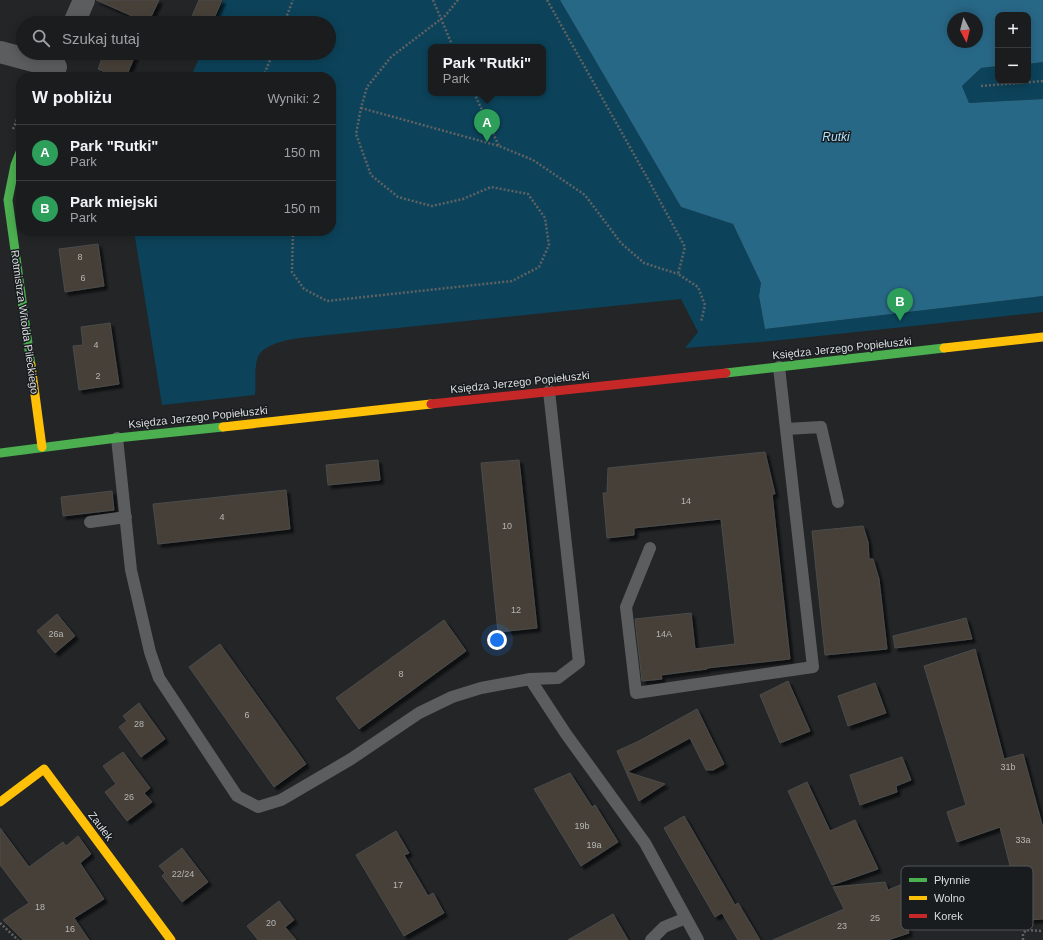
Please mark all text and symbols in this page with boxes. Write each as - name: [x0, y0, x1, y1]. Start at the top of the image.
- north arrow: [947, 12, 983, 48]
- map controls: [995, 12, 1031, 84]
- button: +: [995, 12, 1031, 48]
- search box: [16, 16, 336, 60]
- icon: search: [30, 27, 52, 49]
- text: Szukaj tutaj: [62, 30, 140, 47]
- popup: [428, 44, 546, 96]
- button: −: [995, 48, 1031, 84]
- text: Park "Rutki": [443, 54, 531, 71]
- text: Park: [443, 71, 470, 86]
- text: W pobliżu: [32, 88, 112, 107]
- text: Wyniki: 2: [267, 91, 320, 106]
- pin: A: [474, 109, 500, 142]
- water label: Rutki: [822, 130, 850, 144]
- text: Park "Rutki": [70, 137, 158, 154]
- text: A: [40, 145, 50, 160]
- text: 150 m: [284, 145, 320, 160]
- text: Park: [70, 154, 97, 169]
- text: Park miejski: [70, 193, 158, 210]
- text: B: [40, 201, 50, 216]
- text: 150 m: [284, 201, 320, 216]
- text: Park: [70, 210, 97, 225]
- street label: Rotmistrza Witolda Pileckiego: [9, 249, 41, 395]
- house number: 8: [77, 252, 83, 262]
- house number: 6: [80, 273, 86, 283]
- pin: B: [887, 288, 913, 321]
- street label: Księdza Jerzego Popiełuszki: [772, 335, 912, 361]
- house number: 4: [93, 340, 99, 350]
- street label: Księdza Jerzego Popiełuszki: [450, 369, 590, 395]
- house number: 2: [95, 371, 101, 381]
- street label: Księdza Jerzego Popiełuszki: [128, 404, 268, 430]
- house number: 14: [681, 496, 691, 506]
- house number: 4: [219, 512, 225, 522]
- house number: 10: [502, 521, 512, 531]
- house number: 12: [511, 605, 521, 615]
- house number: 26a: [48, 629, 64, 639]
- house number: 14A: [656, 629, 672, 639]
- your location: [487, 630, 507, 650]
- house number: 8: [398, 669, 404, 679]
- house number: 6: [244, 710, 250, 720]
- house number: 28: [134, 719, 144, 729]
- house number: 31b: [1000, 762, 1016, 772]
- house number: 26: [124, 792, 134, 802]
- street label: Zaułek: [86, 809, 116, 843]
- house number: 19b: [574, 821, 590, 831]
- house number: 33a: [1015, 835, 1031, 845]
- house number: 19a: [586, 840, 602, 850]
- legend: [901, 866, 1033, 930]
- house number: 22/24: [172, 869, 194, 879]
- text: Płynnie: [934, 874, 970, 886]
- house number: 17: [393, 880, 403, 890]
- text: Wolno: [934, 892, 965, 904]
- house number: 18: [35, 902, 45, 912]
- text: Korek: [934, 910, 963, 922]
- house number: 25: [870, 913, 880, 923]
- house number: 20: [266, 918, 276, 928]
- house number: 23: [837, 921, 847, 931]
- house number: 16: [65, 924, 75, 934]

